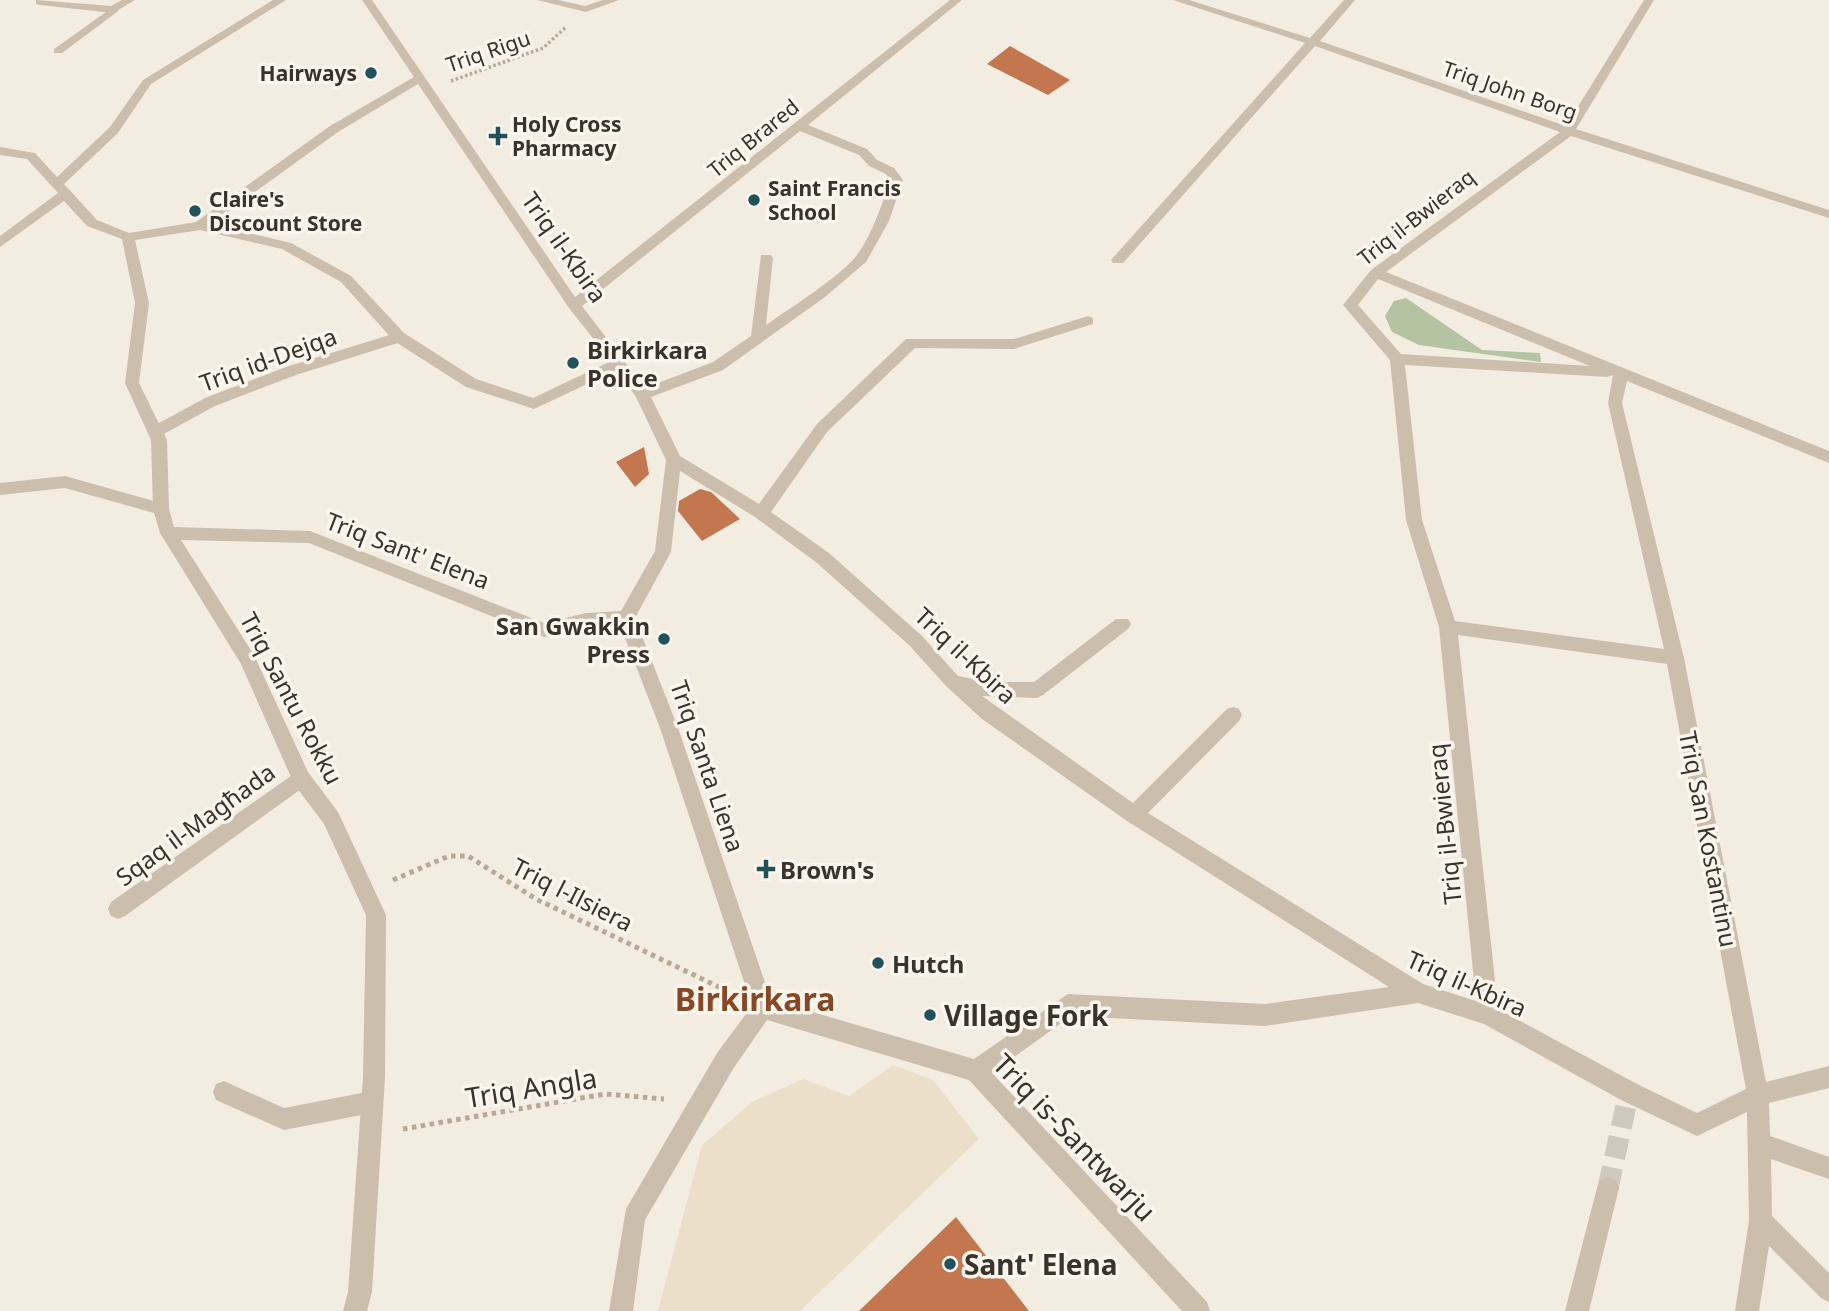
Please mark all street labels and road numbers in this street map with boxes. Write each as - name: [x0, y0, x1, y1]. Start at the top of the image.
- street label: Triq Rigu: [442, 24, 534, 78]
- street label: Triq John Borg: [1439, 54, 1581, 126]
- street label: Triq Brared: [702, 93, 804, 183]
- street label: Triq il-Bwieraq: [1352, 163, 1480, 271]
- street label: Triq il-Kbira: [515, 185, 615, 309]
- street label: Triq id-Dejqa: [195, 319, 341, 399]
- street label: Triq Sant' Elena: [321, 504, 495, 596]
- street label: Triq il-Kbira: [908, 599, 1024, 711]
- street label: Triq Santu Rokku: [233, 606, 351, 790]
- street label: Triq Santa Liena: [663, 676, 753, 856]
- street label: Triq San Kostantinu: [1672, 728, 1746, 950]
- street label: Triq il-Bwieraq: [1419, 742, 1469, 906]
- street label: Sqaq il-Magħada: [109, 755, 281, 893]
- street label: Triq l-Ilsiera: [507, 849, 639, 939]
- street label: Triq il-Kbira: [1402, 942, 1532, 1024]
- street label: Triq is-Santwarju: [985, 1045, 1165, 1229]
- street label: Triq Angla: [462, 1058, 600, 1116]

